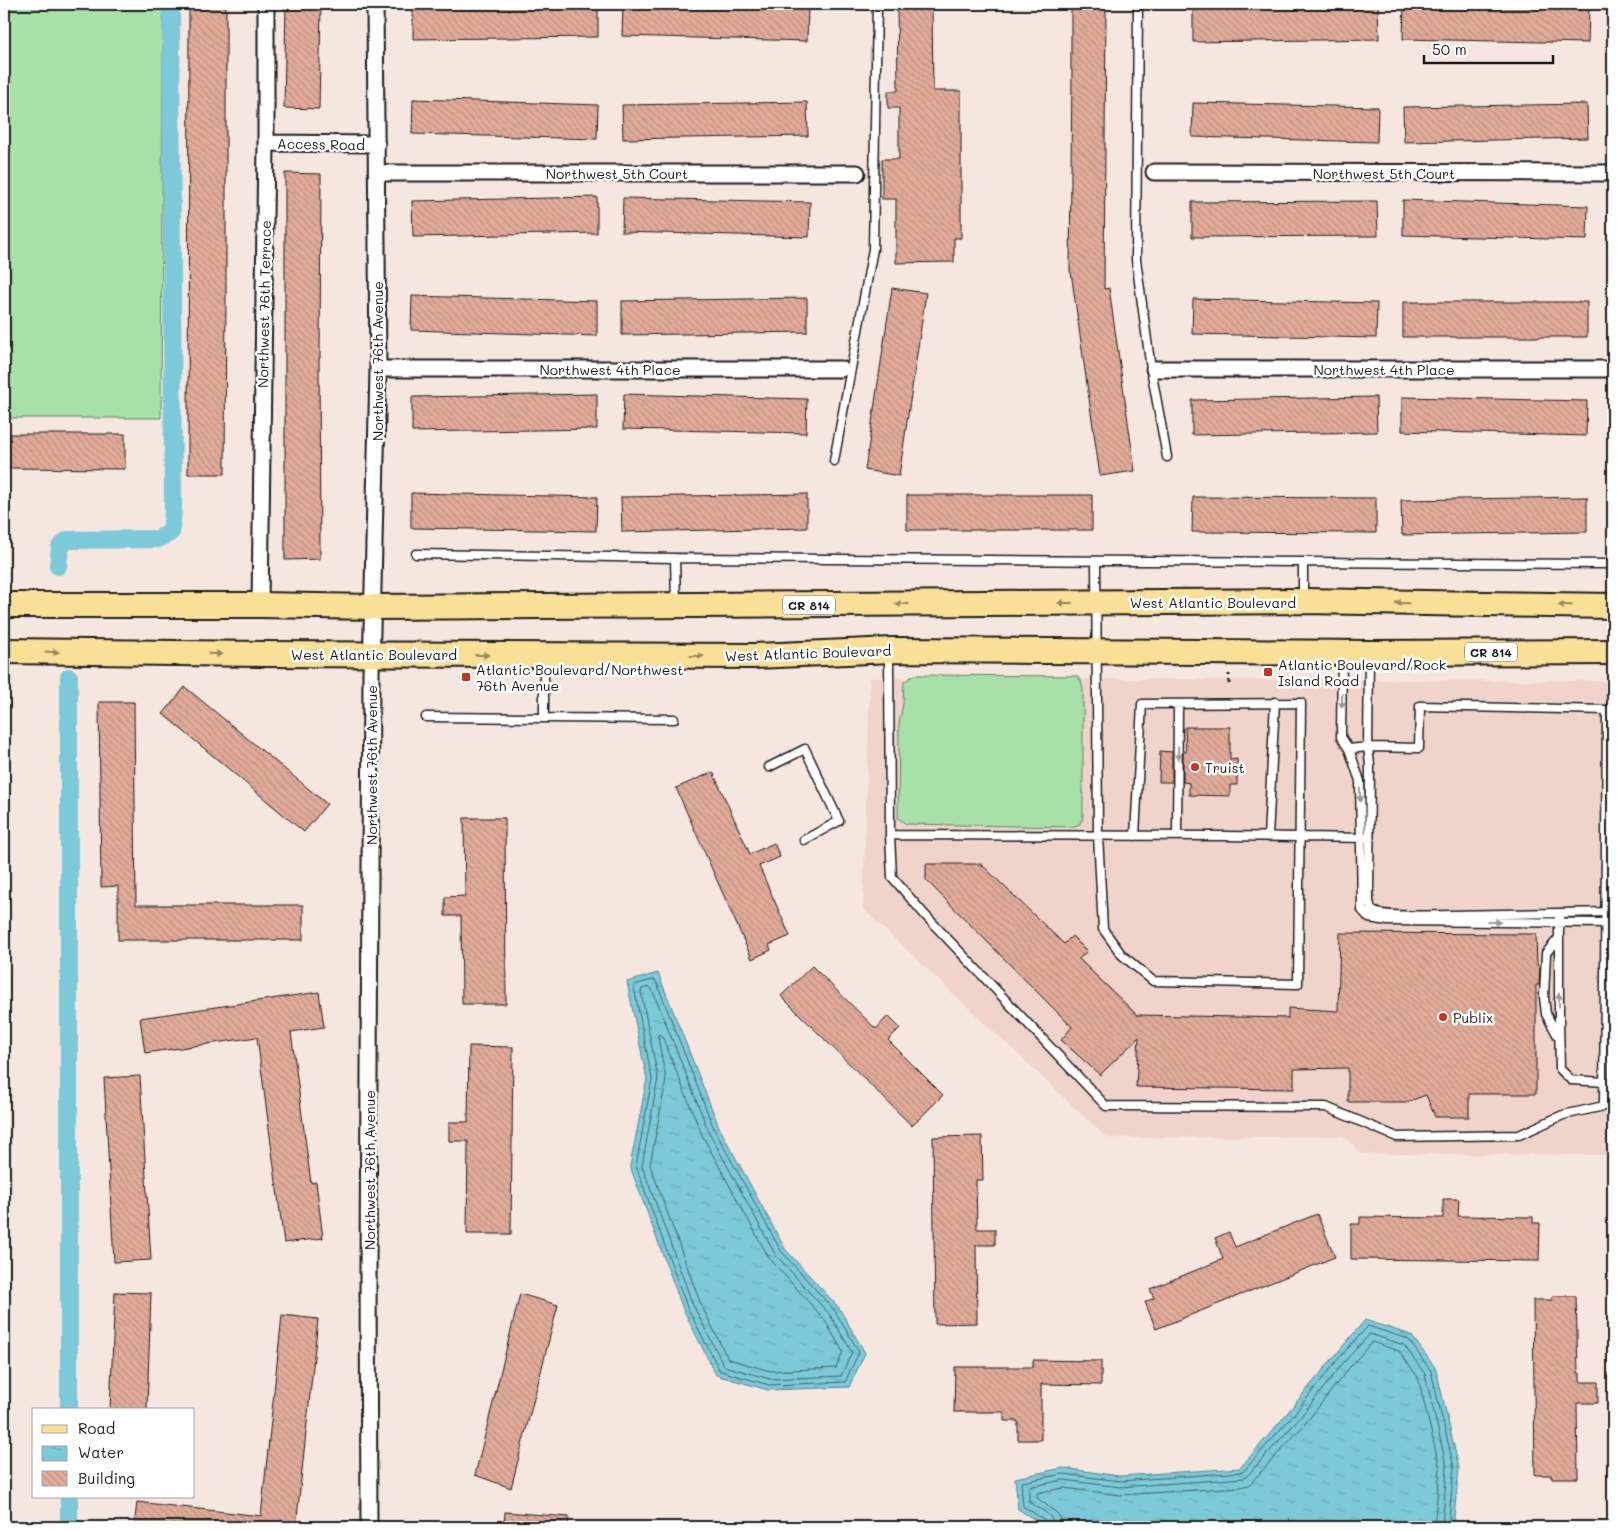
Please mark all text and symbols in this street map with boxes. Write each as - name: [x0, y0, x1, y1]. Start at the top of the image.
- scale bar: [1424, 32, 1553, 64]
- text: 50 m: [1432, 39, 1467, 59]
- street label: Access Road: [277, 134, 365, 154]
- street label: Northwest 5th Court: [546, 164, 688, 183]
- street label: Northwest 5th Court: [1313, 164, 1455, 183]
- street label: Northwest 76th Terrace: [253, 220, 275, 388]
- street label: Northwest 76th Avenue: [368, 281, 387, 441]
- street label: Northwest 4th Place: [539, 360, 681, 379]
- street label: Northwest 4th Place: [1313, 360, 1455, 379]
- street label: West Atlantic Boulevard: [1130, 593, 1296, 612]
- road number: CR 814: [783, 596, 835, 614]
- one-way arrow: [1056, 599, 1072, 607]
- one-way arrow: [1394, 599, 1410, 607]
- one-way arrow: [894, 600, 910, 608]
- one-way arrow: [1556, 601, 1572, 609]
- street label: West Atlantic Boulevard: [725, 641, 892, 665]
- road number: CR 814: [1465, 642, 1517, 662]
- street label: West Atlantic Boulevard: [291, 645, 457, 664]
- one-way arrow: [45, 648, 61, 656]
- one-way arrow: [207, 650, 223, 658]
- one-way arrow: [475, 651, 491, 659]
- one-way arrow: [690, 652, 706, 660]
- place label: Atlantic Boulevard/Rock Island Road: [1278, 655, 1446, 690]
- place label: Atlantic Boulevard/Northwest 76th Avenue: [476, 660, 683, 695]
- marker: Atlantic Boulevard/Rock Island Road: [1262, 666, 1274, 678]
- marker: Atlantic Boulevard/Northwest 76th Avenue: [460, 671, 472, 683]
- street label: Northwest 76th Avenue: [362, 685, 381, 845]
- one-way arrow: [1338, 693, 1346, 709]
- one-way arrow: [1174, 746, 1182, 762]
- place label: Truist: [1205, 758, 1245, 777]
- marker: Truist: [1189, 761, 1201, 773]
- one-way arrow: [1356, 788, 1364, 804]
- one-way arrow: [1486, 918, 1502, 926]
- one-way arrow: [1555, 991, 1563, 1007]
- place label: Publix: [1453, 1008, 1493, 1027]
- marker: Publix: [1437, 1011, 1449, 1023]
- street label: Northwest 76th Avenue: [360, 1090, 379, 1250]
- legend: [32, 1408, 195, 1498]
- text: Road: [78, 1418, 115, 1438]
- text: Water: [78, 1442, 124, 1462]
- text: Building: [78, 1468, 135, 1488]

